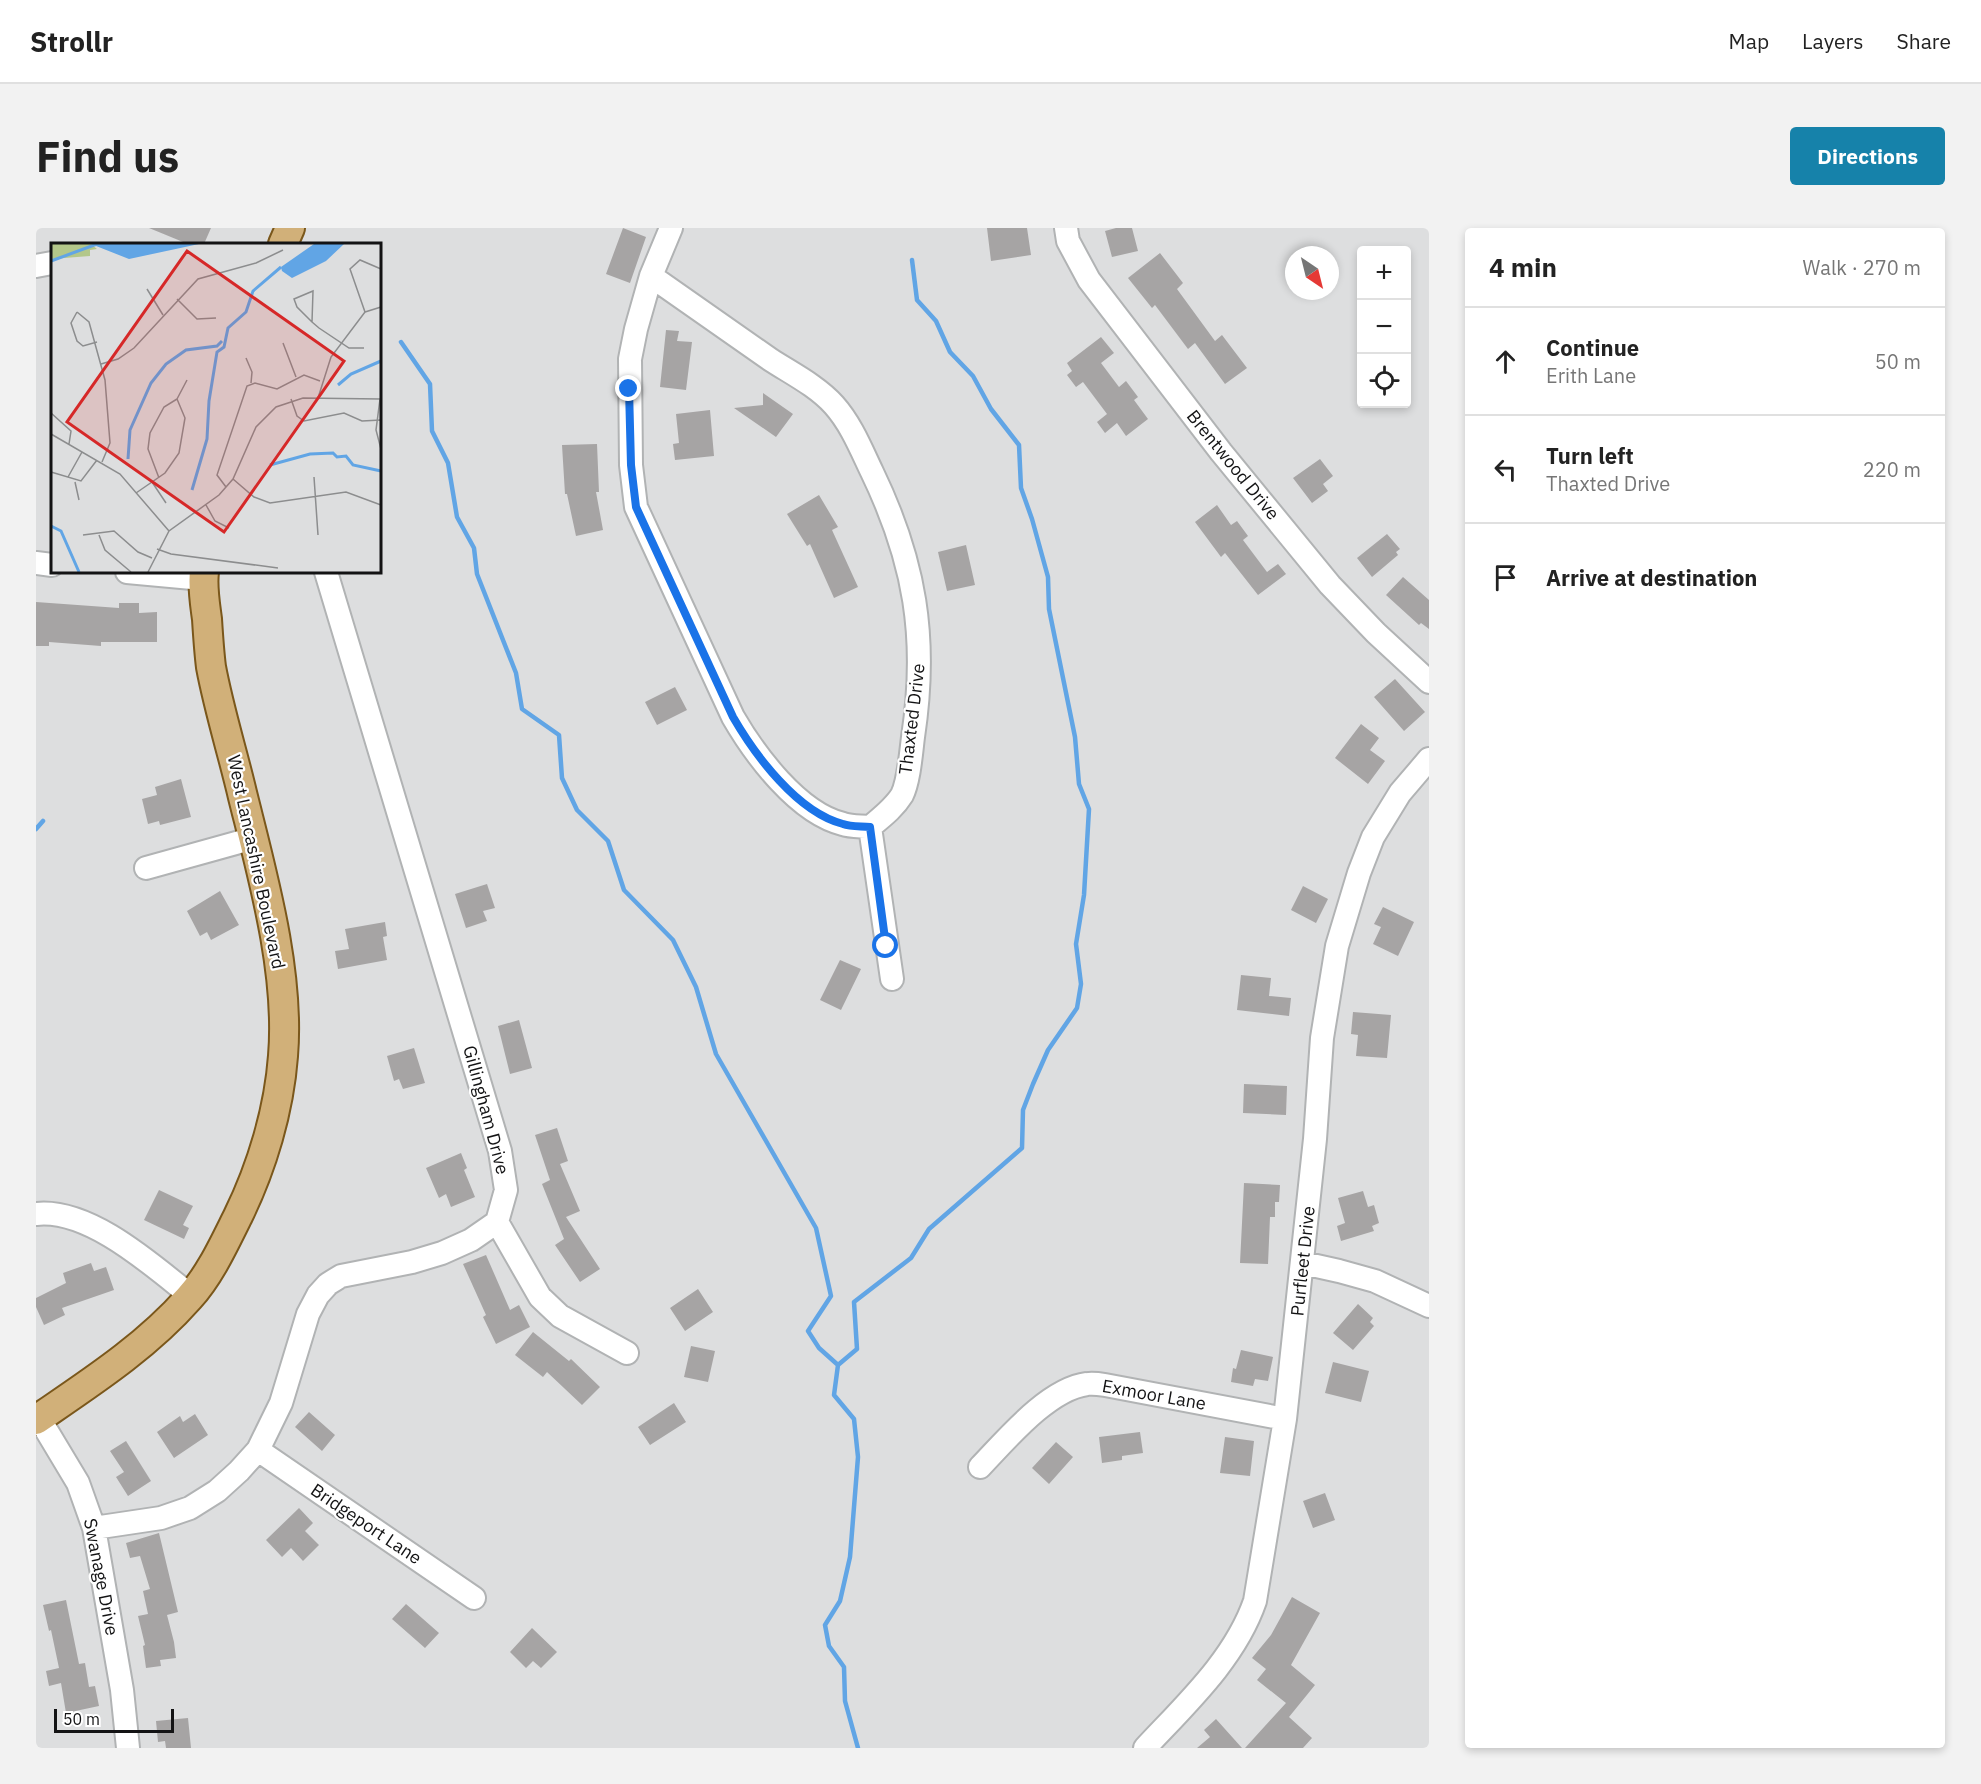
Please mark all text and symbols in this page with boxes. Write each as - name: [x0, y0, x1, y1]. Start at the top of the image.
- text: Strollr: [30, 23, 113, 60]
- text: Map: [1729, 27, 1769, 55]
- text: Layers: [1802, 27, 1864, 55]
- text: Share: [1897, 27, 1951, 55]
- button: Directions: [1790, 127, 1945, 185]
- text: Find us: [36, 129, 179, 184]
- inset map: [51, 243, 381, 573]
- north arrow: [1285, 246, 1339, 300]
- map controls: [1357, 246, 1411, 408]
- button: +: [1357, 246, 1411, 300]
- text: 4 min: [1489, 250, 1557, 284]
- text: Walk · 270 m: [1803, 254, 1921, 281]
- button: −: [1357, 300, 1411, 354]
- text: Continue: [1546, 333, 1639, 362]
- icon: ahead: [1489, 345, 1522, 378]
- text: 50 m: [1875, 348, 1921, 375]
- button: locate: [1357, 354, 1411, 408]
- text: Erith Lane: [1546, 362, 1636, 389]
- route end: [615, 375, 641, 401]
- street label: Brentwood Drive: [1182, 405, 1285, 524]
- text: Turn left: [1546, 441, 1634, 470]
- icon: left: [1489, 453, 1522, 486]
- text: 220 m: [1863, 456, 1921, 483]
- text: Thaxted Drive: [1546, 470, 1670, 497]
- icon: arrive: [1489, 561, 1522, 594]
- text: Arrive at destination: [1546, 563, 1757, 592]
- street label: Thaxted Drive: [893, 662, 930, 776]
- street label: West Lancashire Boulevard: [223, 753, 290, 971]
- route start: [872, 932, 898, 958]
- street label: Gillingham Drive: [458, 1043, 515, 1177]
- street label: Purfleet Drive: [1285, 1205, 1320, 1317]
- street label: Exmoor Lane: [1100, 1374, 1208, 1415]
- street label: Bridgeport Lane: [306, 1478, 426, 1569]
- street label: Swanage Drive: [79, 1516, 124, 1638]
- scale bar: [54, 1706, 174, 1734]
- text: 50 m: [63, 1709, 100, 1729]

